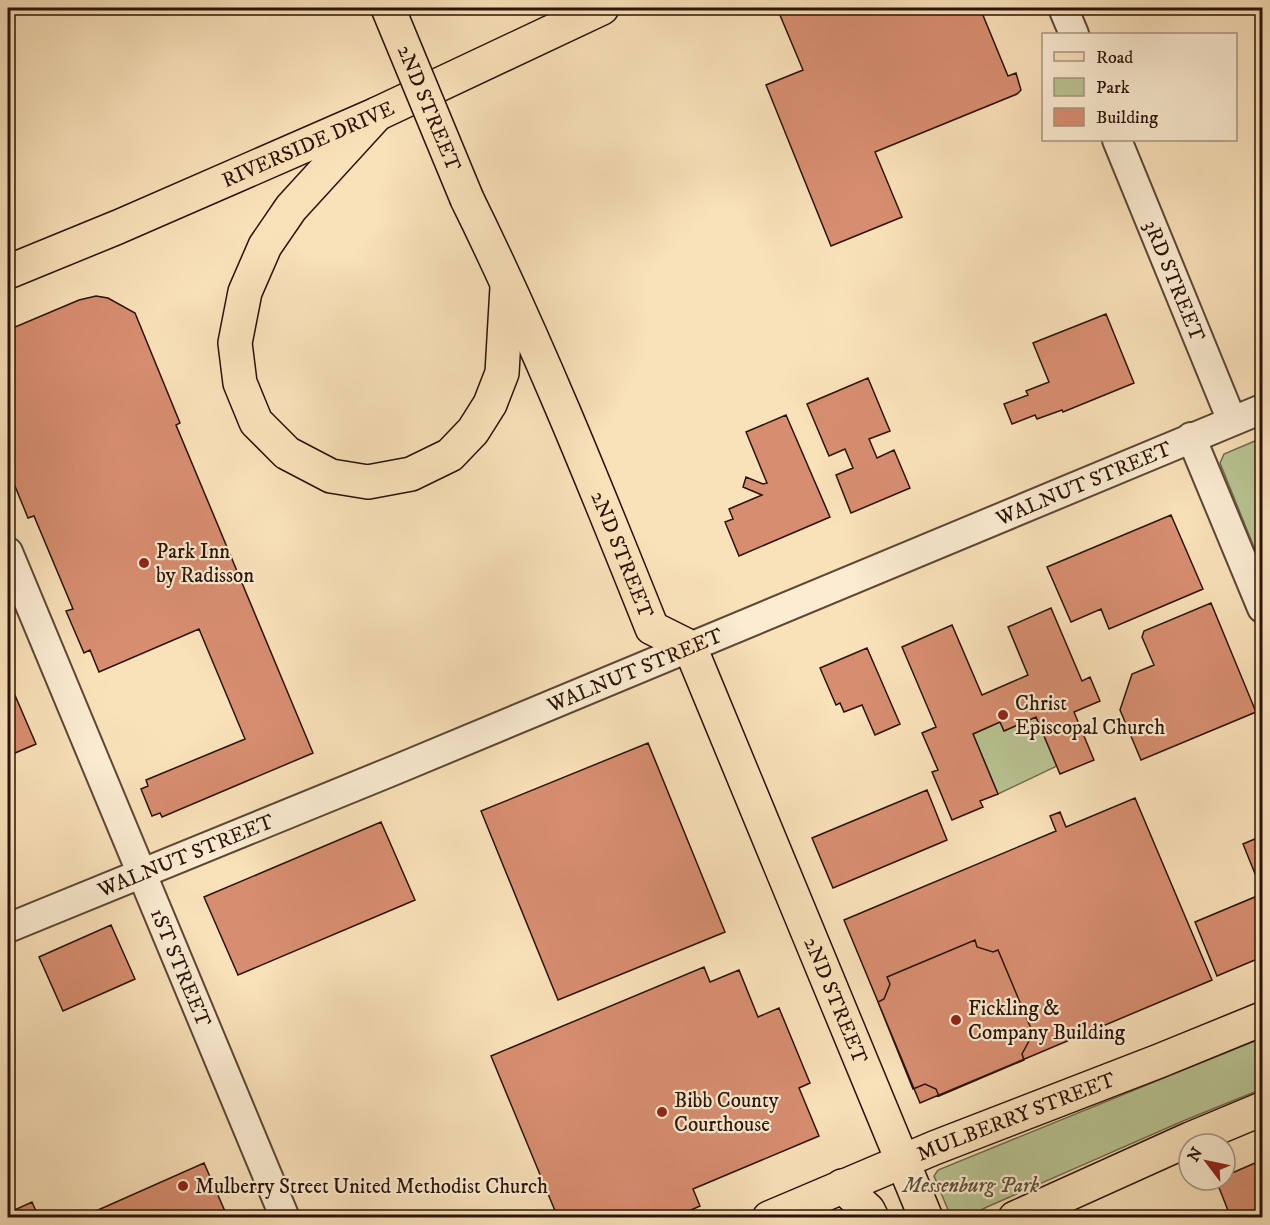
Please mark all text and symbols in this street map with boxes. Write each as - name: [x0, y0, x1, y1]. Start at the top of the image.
- legend: [1042, 33, 1237, 141]
- street label: 2ND STREET: [391, 41, 466, 175]
- text: Road: [1096, 47, 1133, 69]
- text: Park: [1096, 77, 1130, 99]
- street label: RIVERSIDE DRIVE: [218, 96, 399, 194]
- text: Building: [1096, 107, 1158, 129]
- street label: 3RD STREET: [1137, 217, 1210, 346]
- street label: WALNUT STREET: [992, 436, 1176, 533]
- street label: 2ND STREET: [584, 488, 659, 622]
- place label: Park Inn by Radisson: [156, 539, 254, 589]
- marker: Park Inn by Radisson: [137, 556, 151, 570]
- street label: WALNUT STREET: [543, 623, 727, 719]
- place label: Christ Episcopal Church: [1015, 691, 1165, 741]
- marker: Christ Episcopal Church: [996, 708, 1010, 722]
- street label: WALNUT STREET: [93, 809, 278, 904]
- street label: 1ST STREET: [144, 905, 216, 1031]
- street label: 2ND STREET: [797, 934, 873, 1068]
- place label: Fickling & Company Building: [968, 996, 1126, 1046]
- marker: Fickling & Company Building: [949, 1013, 963, 1027]
- street label: MULBERRY STREET: [913, 1067, 1119, 1168]
- place label: Bibb County Courthouse: [674, 1088, 780, 1138]
- marker: Bibb County Courthouse: [655, 1105, 669, 1119]
- north arrow: [1177, 1132, 1237, 1192]
- text: N: [1183, 1144, 1207, 1165]
- park label: Messenburg Park: [901, 1173, 1039, 1199]
- place label: Mulberry Street United Methodist Church: [195, 1174, 548, 1200]
- marker: Mulberry Street United Methodist Church: [176, 1179, 190, 1193]

